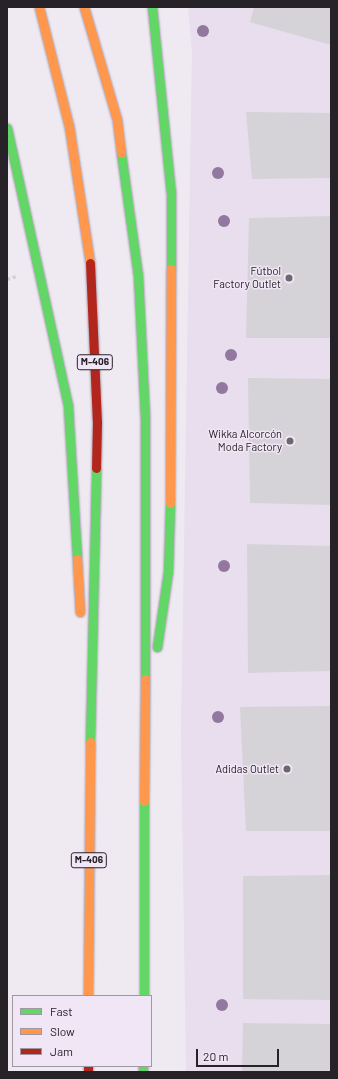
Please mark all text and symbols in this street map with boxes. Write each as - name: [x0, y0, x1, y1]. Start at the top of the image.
- place label: Fútbol Factory Outlet: [213, 265, 281, 291]
- marker: Fútbol Factory Outlet: [284, 273, 294, 283]
- road number: M-406: [76, 354, 114, 370]
- place label: Wikka Alcorcón Moda Factory: [208, 428, 282, 454]
- marker: Wikka Alcorcón Moda Factory: [285, 436, 295, 446]
- place label: Adidas Outlet: [215, 762, 279, 776]
- marker: Adidas Outlet: [282, 764, 292, 774]
- road number: M-406: [70, 852, 108, 868]
- legend: [12, 995, 152, 1067]
- text: Fast: [50, 1004, 73, 1018]
- text: Slow: [50, 1024, 75, 1038]
- scale bar: [198, 1041, 281, 1067]
- text: Jam: [50, 1044, 73, 1058]
- text: 20 m: [203, 1049, 229, 1063]

